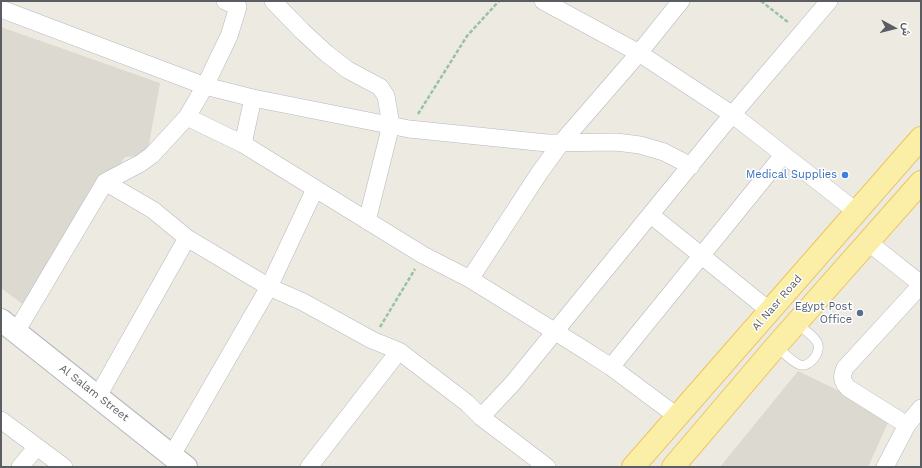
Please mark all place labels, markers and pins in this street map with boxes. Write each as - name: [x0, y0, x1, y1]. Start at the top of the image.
- place label: Medical Supplies: [746, 168, 837, 182]
- marker: Medical Supplies: [840, 170, 850, 180]
- place label: Egypt Post Office: [795, 300, 852, 326]
- marker: Egypt Post Office: [855, 308, 865, 318]

